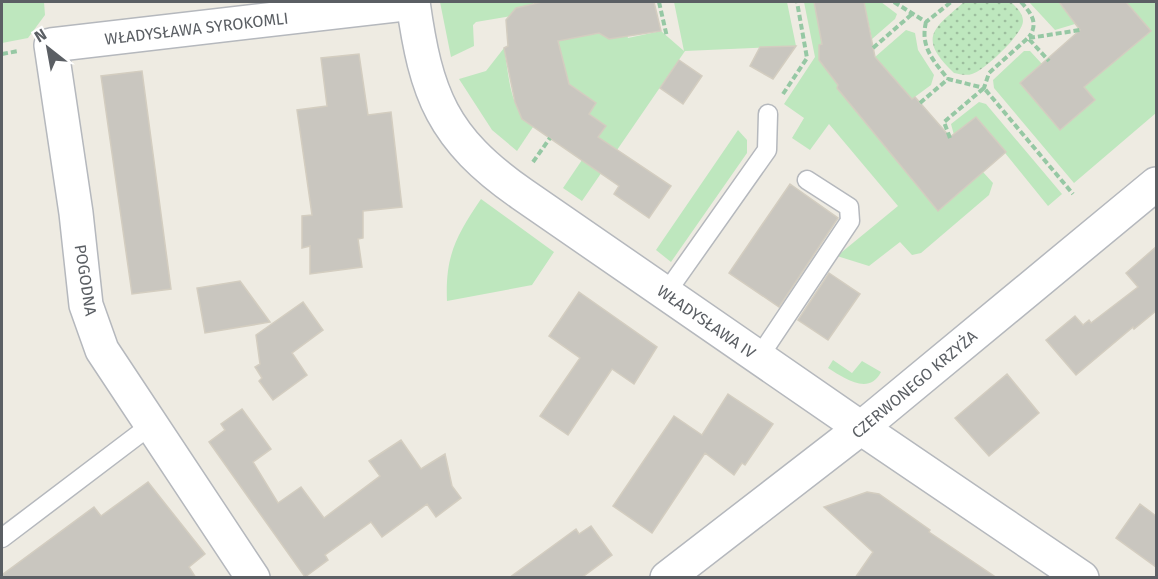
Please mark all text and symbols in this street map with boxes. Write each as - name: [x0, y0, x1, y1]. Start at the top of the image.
- street label: WŁADYSŁAWA SYROKOMLI: [104, 9, 289, 49]
- north arrow: [18, 18, 78, 78]
- text: N: [31, 25, 50, 46]
- street label: POGODNA: [70, 243, 101, 318]
- street label: WŁADYSŁAWA IV: [653, 281, 759, 362]
- street label: CZERWONEGO KRZYŻA: [847, 325, 982, 442]

